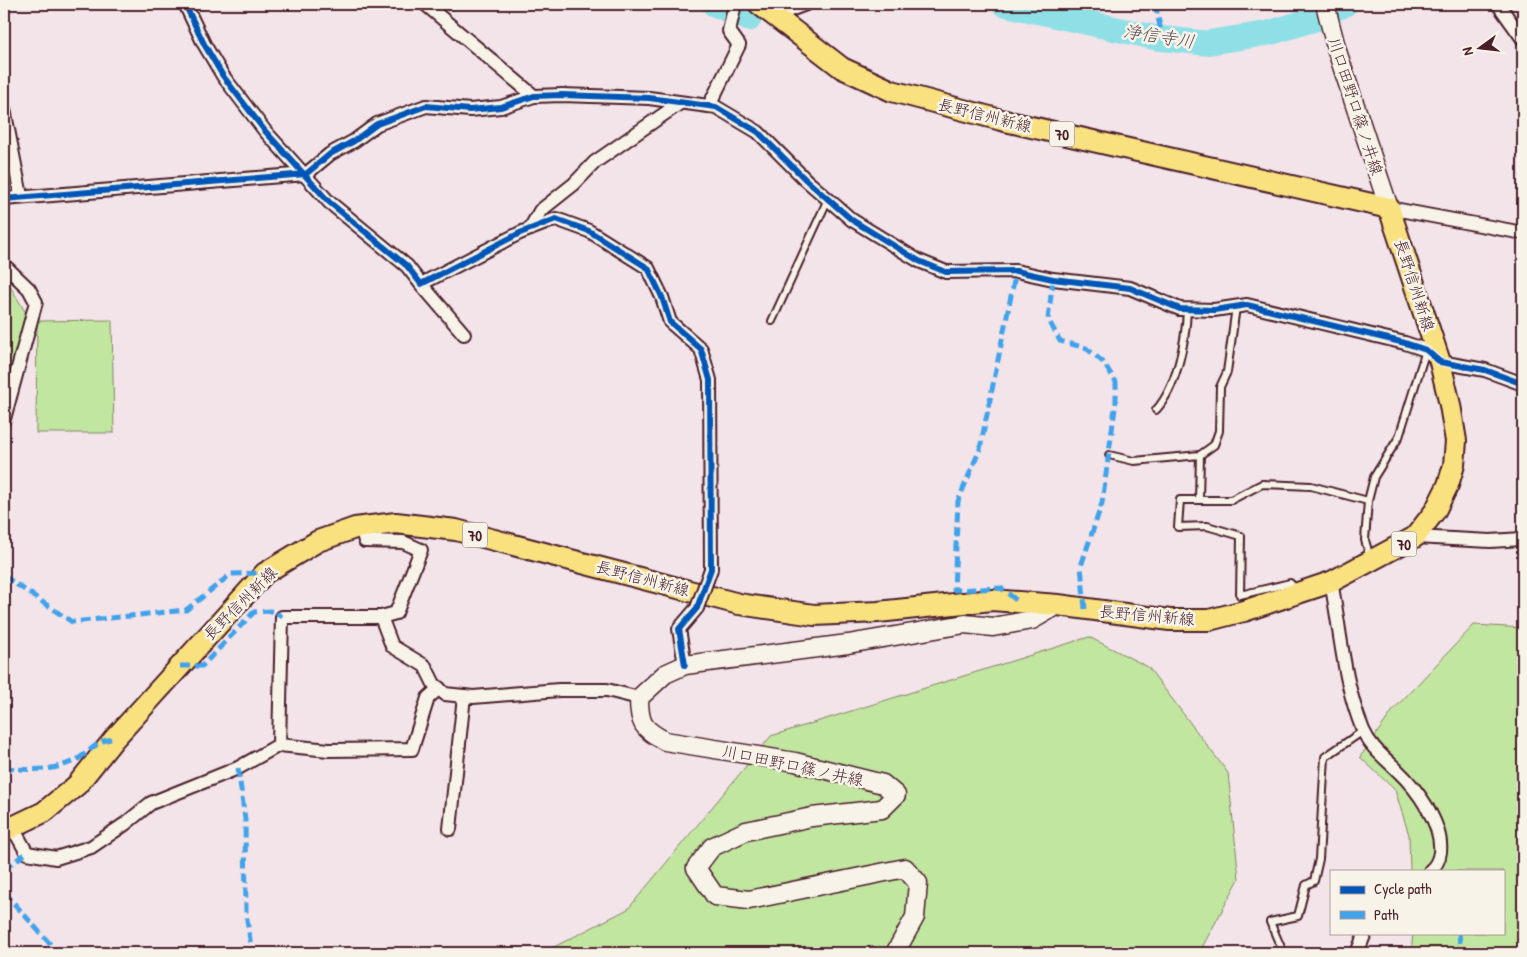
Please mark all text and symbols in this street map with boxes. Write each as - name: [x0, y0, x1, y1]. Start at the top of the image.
- water label: 浄信寺川: [1121, 18, 1197, 54]
- north arrow: [1454, 22, 1504, 72]
- street label: 川口田野口篠ノ井線: [1323, 34, 1389, 178]
- text: N: [1457, 45, 1477, 58]
- street label: 長野信州新線: [936, 93, 1034, 137]
- road number: 70: [1050, 122, 1074, 146]
- street label: 長野信州新線: [1390, 236, 1440, 334]
- road number: 70: [462, 522, 488, 548]
- road number: 70: [1392, 532, 1416, 556]
- street label: 長野信州新線: [594, 555, 692, 601]
- street label: 長野信州新線: [198, 561, 282, 645]
- street label: 長野信州新線: [1098, 600, 1196, 630]
- street label: 川口田野口篠ノ井線: [720, 739, 866, 791]
- legend: [1330, 870, 1504, 934]
- text: Cycle path: [1374, 878, 1432, 899]
- text: Path: [1374, 904, 1399, 925]

